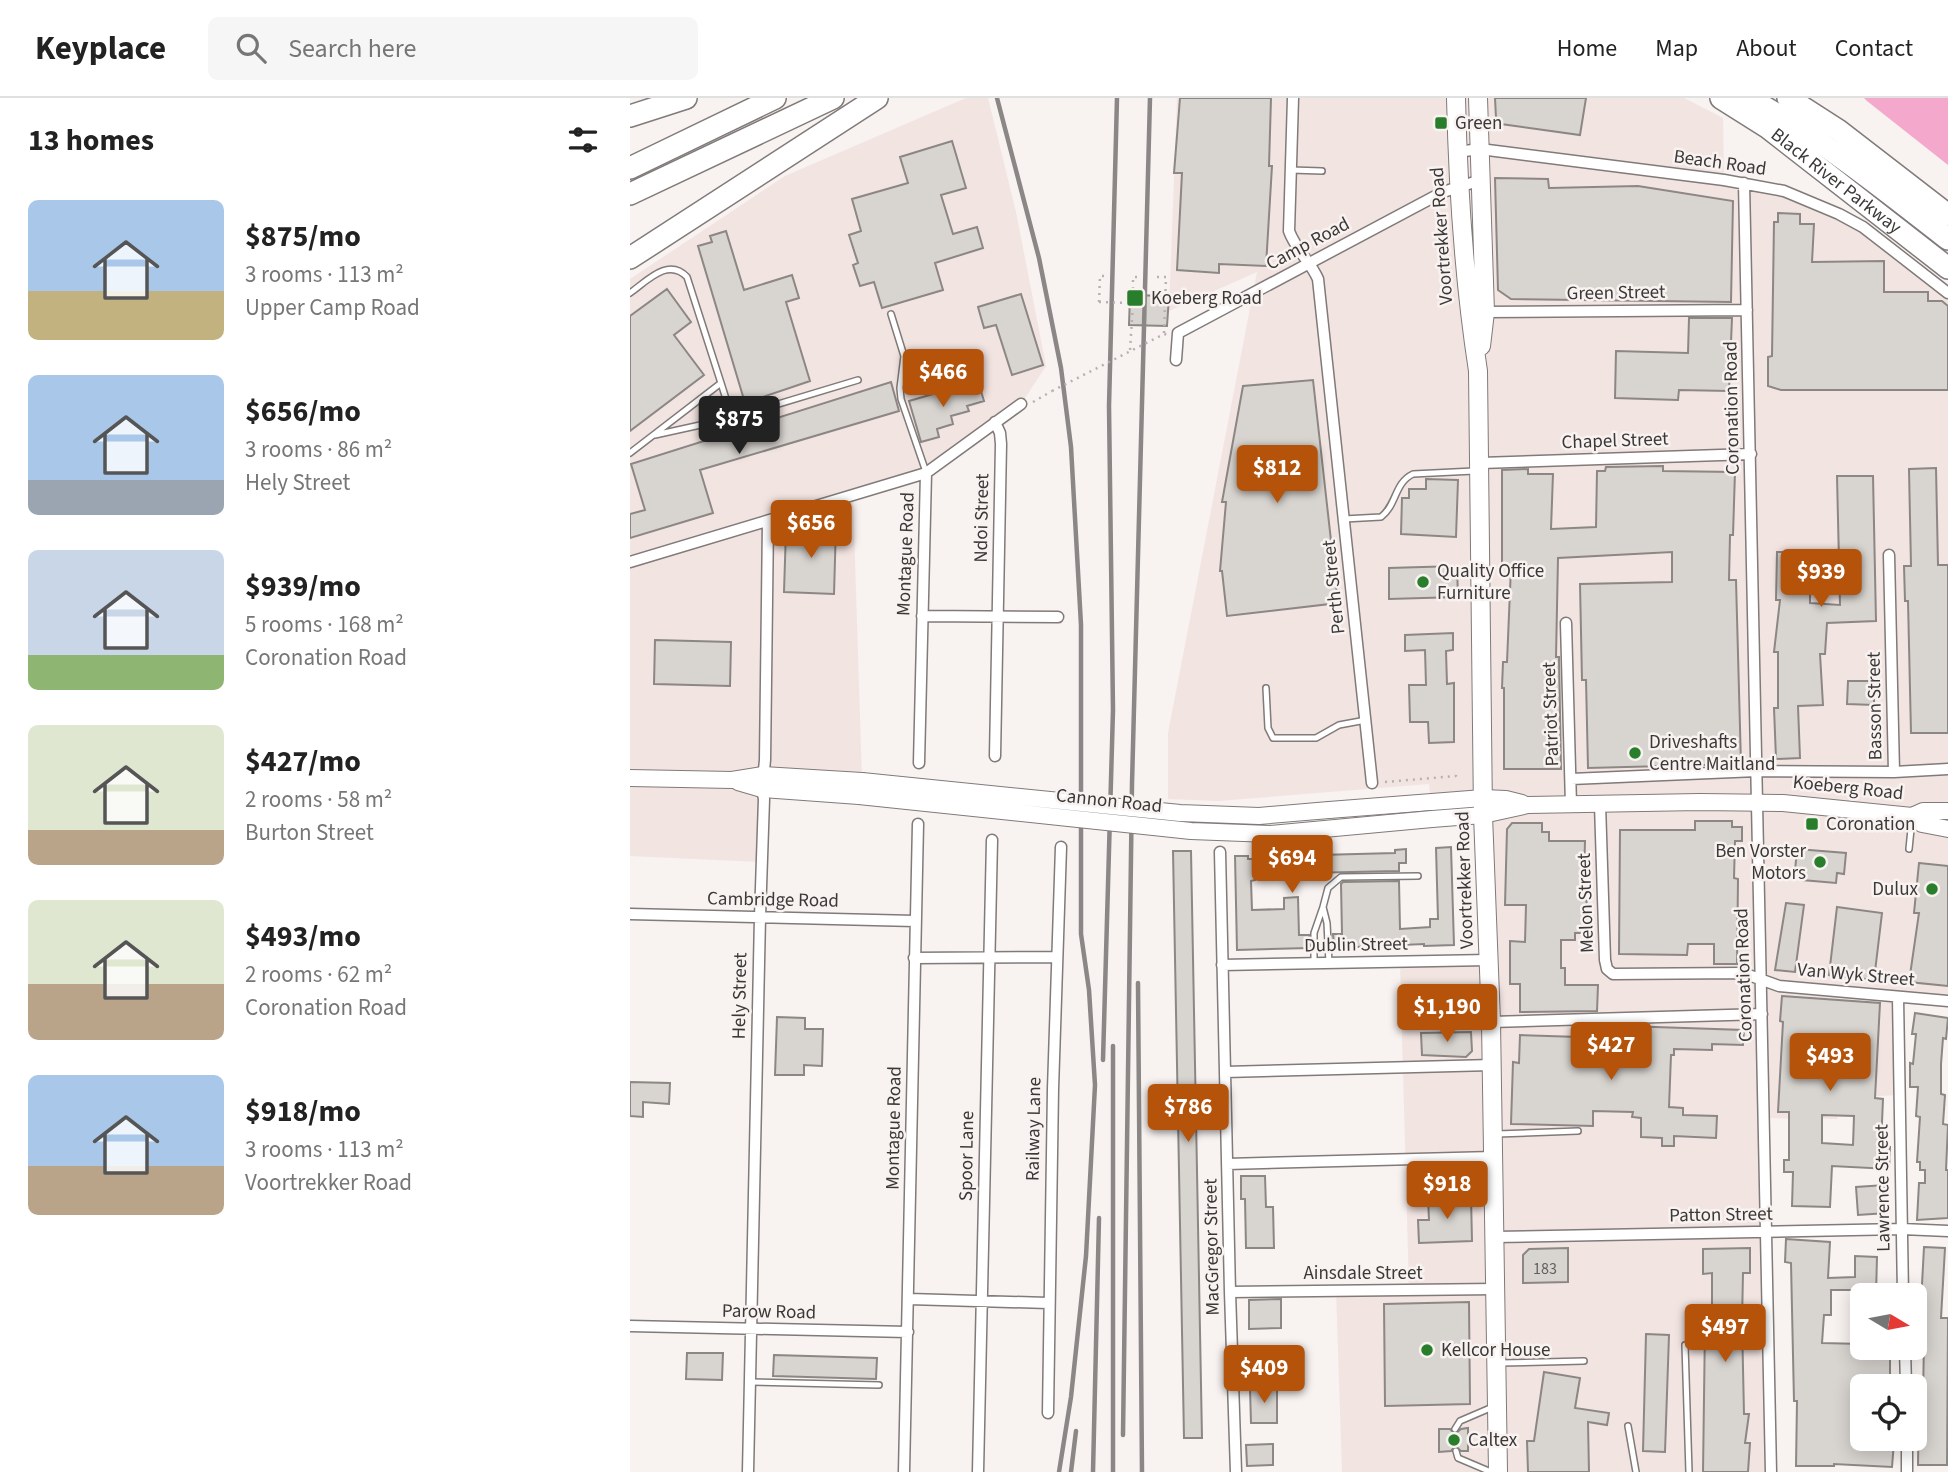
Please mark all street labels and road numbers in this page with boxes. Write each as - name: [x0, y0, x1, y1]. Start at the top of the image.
- street label: Black River Parkway: [1765, 121, 1907, 240]
- street label: Beach Road: [1672, 143, 1768, 183]
- street label: Voortrekker Road: [1424, 166, 1460, 306]
- street label: Camp Road: [1261, 211, 1355, 277]
- street label: Green Street: [1566, 279, 1666, 307]
- street label: Coronation Road: [1717, 341, 1747, 475]
- street label: Chapel Street: [1561, 426, 1670, 456]
- street label: Ndoi Street: [968, 473, 996, 563]
- street label: Montague Road: [890, 492, 922, 616]
- street label: Perth Street: [1316, 538, 1352, 635]
- street label: Basson Street: [1861, 651, 1889, 761]
- street label: Patriot Street: [1536, 661, 1566, 767]
- street label: Koeberg Road: [1791, 769, 1905, 807]
- street label: Cannon Road: [1055, 782, 1163, 820]
- street label: Voortrekker Road: [1449, 811, 1481, 949]
- street label: Melon Street: [1571, 852, 1601, 954]
- street label: Cambridge Road: [707, 885, 839, 915]
- street label: Coronation Road: [1728, 908, 1760, 1042]
- street label: Dublin Street: [1304, 931, 1409, 959]
- street label: Hely Street: [726, 952, 754, 1040]
- street label: Van Wyk Street: [1796, 956, 1916, 994]
- street label: Montague Road: [879, 1066, 909, 1190]
- street label: Railway Lane: [1020, 1077, 1048, 1181]
- street label: Spoor Lane: [953, 1111, 981, 1201]
- street label: Lawrence Street: [1868, 1123, 1898, 1252]
- street label: MacGregor Street: [1197, 1178, 1227, 1316]
- street label: Patton Street: [1669, 1201, 1774, 1229]
- street label: Ainsdale Street: [1303, 1260, 1423, 1287]
- street label: Parow Road: [722, 1298, 816, 1326]

